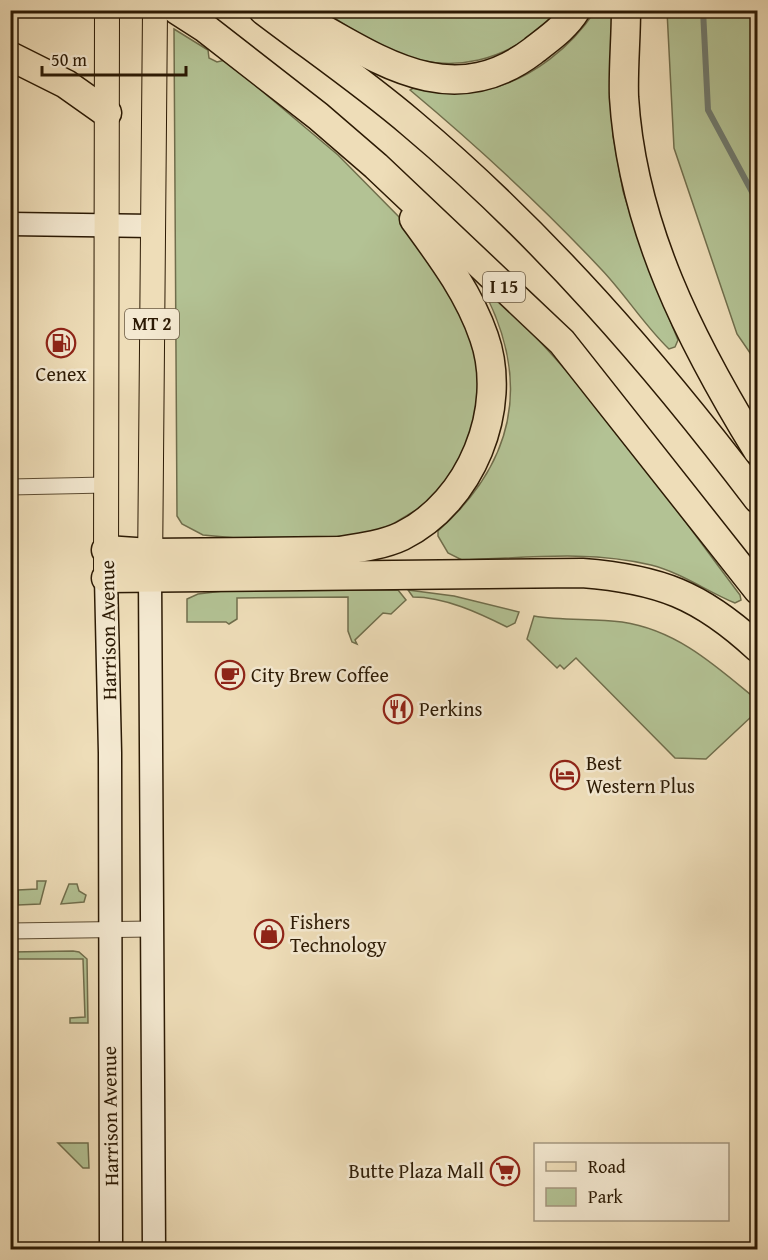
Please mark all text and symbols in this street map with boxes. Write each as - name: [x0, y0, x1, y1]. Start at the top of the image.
- scale bar: [42, 39, 186, 77]
- text: 50 m: [51, 46, 87, 73]
- road number: I 15: [483, 272, 525, 302]
- road number: MT 2: [125, 309, 179, 339]
- fuel station icon: Cenex: [45, 327, 77, 359]
- place label: Cenex: [36, 359, 87, 388]
- street label: Harrison Avenue: [92, 560, 123, 700]
- cafe icon: City Brew Coffee: [214, 659, 246, 691]
- place label: City Brew Coffee: [251, 660, 389, 689]
- restaurant icon: Perkins: [382, 693, 414, 725]
- place label: Perkins: [419, 694, 482, 723]
- place label: Best Western Plus: [586, 748, 695, 800]
- hotel icon: Best Western Plus: [549, 759, 581, 791]
- place label: Fishers Technology: [290, 907, 387, 959]
- shop icon: Fishers Technology: [253, 918, 285, 950]
- street label: Harrison Avenue: [94, 1046, 125, 1186]
- legend: [534, 1143, 729, 1221]
- text: Road: [588, 1153, 626, 1180]
- supermarket icon: Butte Plaza Mall: [489, 1155, 521, 1187]
- place label: Butte Plaza Mall: [348, 1156, 484, 1185]
- text: Park: [588, 1183, 624, 1210]

